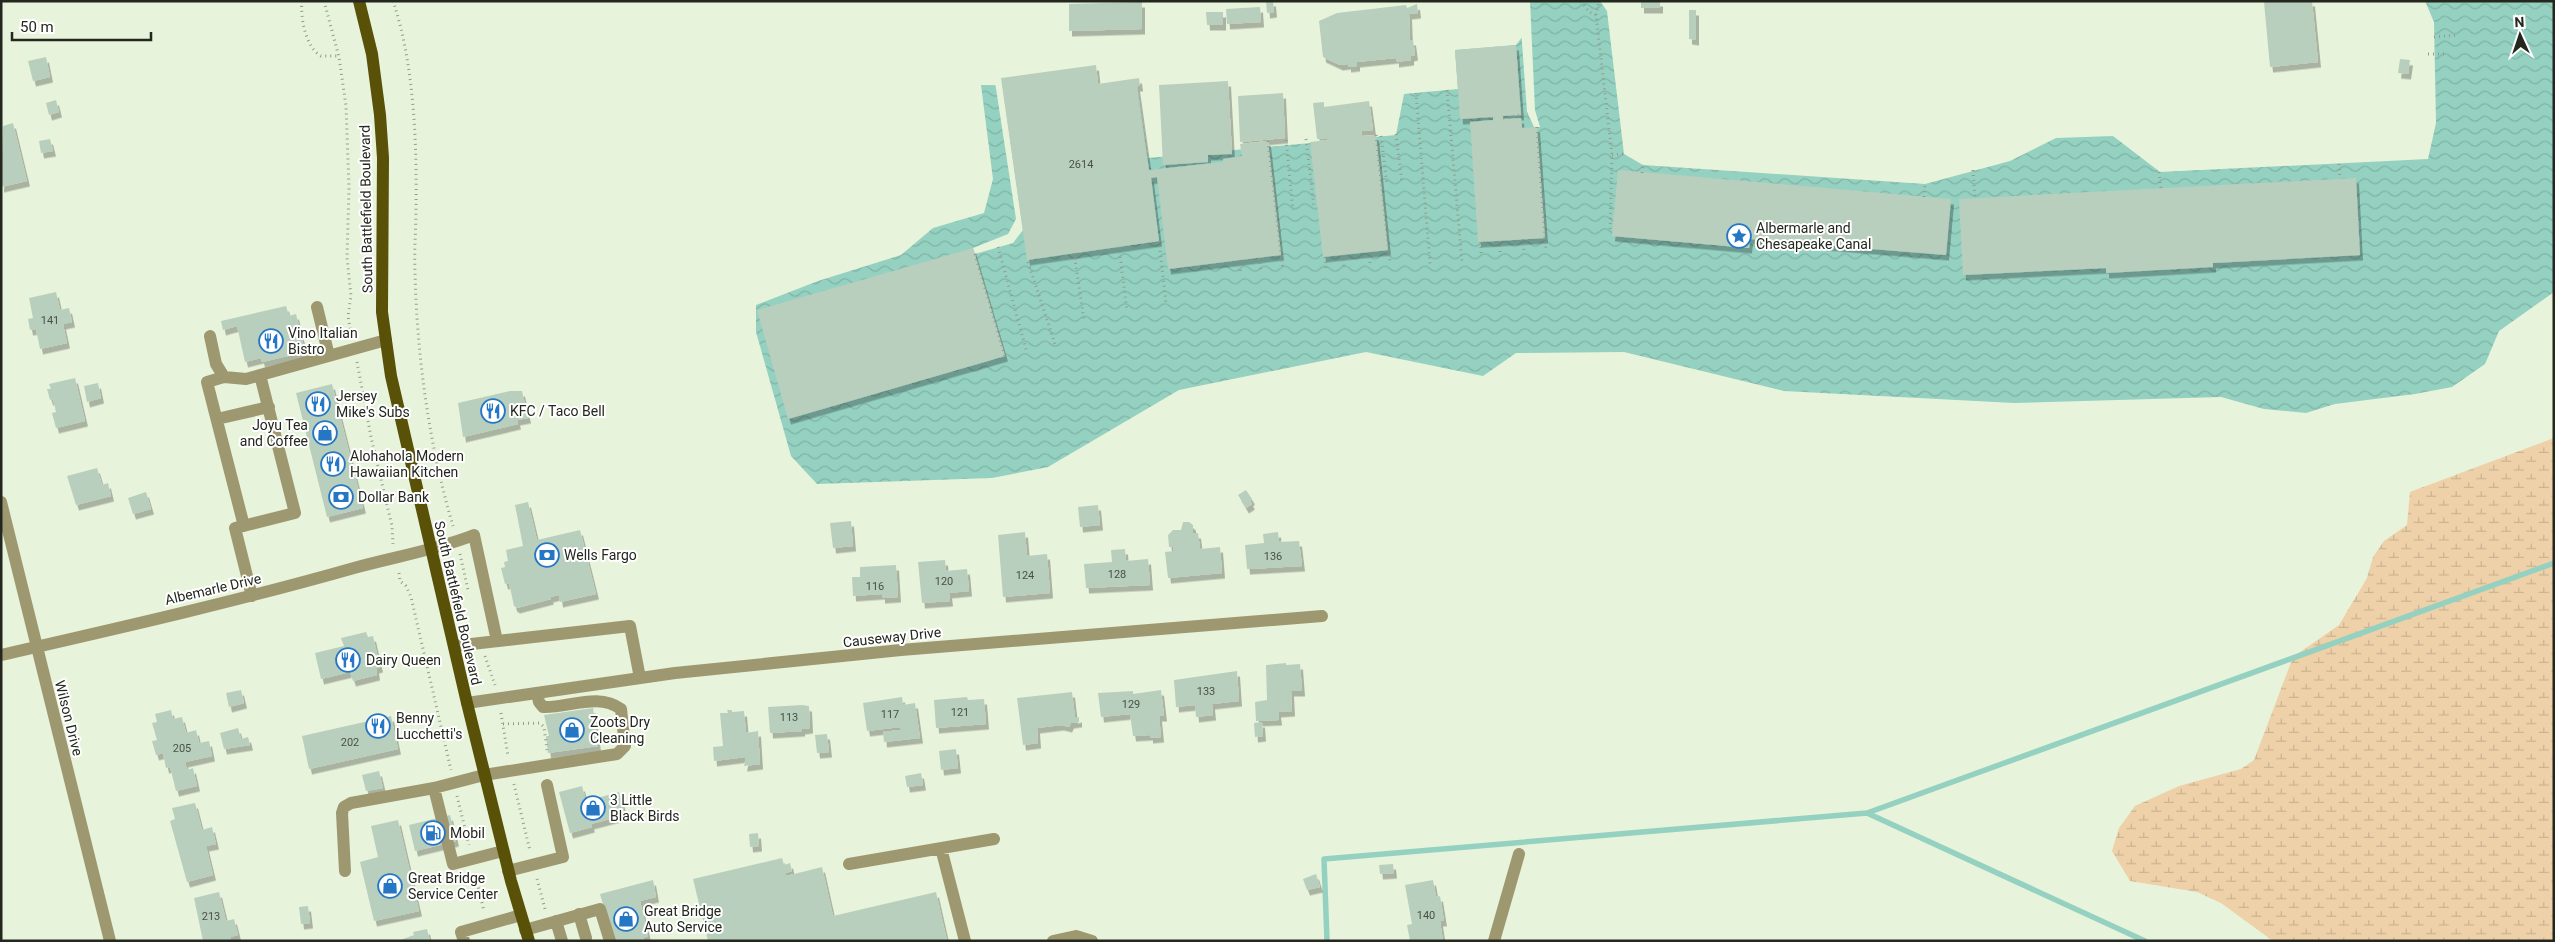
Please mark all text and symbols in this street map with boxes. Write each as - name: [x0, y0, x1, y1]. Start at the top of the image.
- scale bar: [12, 10, 151, 42]
- north arrow: [2495, 10, 2545, 60]
- text: N: [2514, 14, 2525, 30]
- text: 50 m: [20, 18, 54, 36]
- street label: South Battlefield Boulevard: [357, 125, 375, 293]
- house number: 2614: [1069, 158, 1093, 171]
- place label: Albermarle and Chesapeake Canal: [1756, 220, 1871, 252]
- place icon: Albermarle and Chesapeake Canal: [1726, 223, 1752, 249]
- house number: 141: [41, 314, 59, 327]
- place label: Vino Italian Bistro: [288, 325, 358, 357]
- restaurant icon: Vino Italian Bistro: [258, 328, 284, 354]
- place label: Jersey Mike's Subs: [336, 388, 410, 420]
- restaurant icon: Jersey Mike's Subs: [305, 391, 331, 417]
- restaurant icon: KFC / Taco Bell: [480, 398, 506, 424]
- place label: KFC / Taco Bell: [510, 403, 605, 419]
- place label: Joyu Tea and Coffee: [240, 417, 308, 449]
- shop icon: Joyu Tea and Coffee: [312, 420, 338, 446]
- place label: Alohahola Modern Hawaiian Kitchen: [350, 448, 464, 480]
- restaurant icon: Alohahola Modern Hawaiian Kitchen: [320, 451, 346, 477]
- bank icon: Dollar Bank: [328, 484, 354, 510]
- place label: Dollar Bank: [358, 489, 430, 505]
- street label: South Battlefield Boulevard: [431, 519, 485, 687]
- bank icon: Wells Fargo: [534, 542, 560, 568]
- place label: Wells Fargo: [564, 547, 637, 563]
- house number: 136: [1264, 550, 1282, 563]
- house number: 128: [1108, 568, 1126, 581]
- house number: 124: [1016, 569, 1034, 582]
- street label: Albemarle Drive: [163, 570, 263, 608]
- house number: 120: [935, 575, 953, 588]
- house number: 116: [866, 580, 884, 593]
- street label: Causeway Drive: [842, 624, 942, 650]
- restaurant icon: Dairy Queen: [335, 647, 361, 673]
- place label: Dairy Queen: [366, 652, 441, 668]
- street label: Wilson Drive: [52, 679, 86, 757]
- house number: 133: [1197, 685, 1215, 698]
- house number: 129: [1122, 698, 1140, 711]
- house number: 121: [951, 706, 969, 719]
- house number: 117: [881, 708, 899, 721]
- place label: Benny Lucchetti's: [396, 710, 462, 742]
- house number: 113: [780, 711, 798, 724]
- restaurant icon: Benny Lucchetti's: [365, 713, 391, 739]
- place label: Zoots Dry Cleaning: [590, 714, 651, 746]
- shop icon: Zoots Dry Cleaning: [559, 717, 585, 743]
- house number: 202: [341, 736, 359, 749]
- house number: 205: [173, 742, 191, 755]
- place label: 3 Little Black Birds: [610, 792, 680, 824]
- shop icon: 3 Little Black Birds: [580, 795, 606, 821]
- fuel station icon: Mobil: [420, 820, 446, 846]
- place label: Mobil: [450, 825, 485, 841]
- place label: Great Bridge Service Center: [408, 870, 498, 902]
- shop icon: Great Bridge Service Center: [377, 873, 403, 899]
- place label: Great Bridge Auto Service: [644, 903, 722, 935]
- shop icon: Great Bridge Auto Service: [613, 906, 639, 932]
- house number: 140: [1417, 909, 1435, 922]
- house number: 213: [202, 910, 220, 923]

